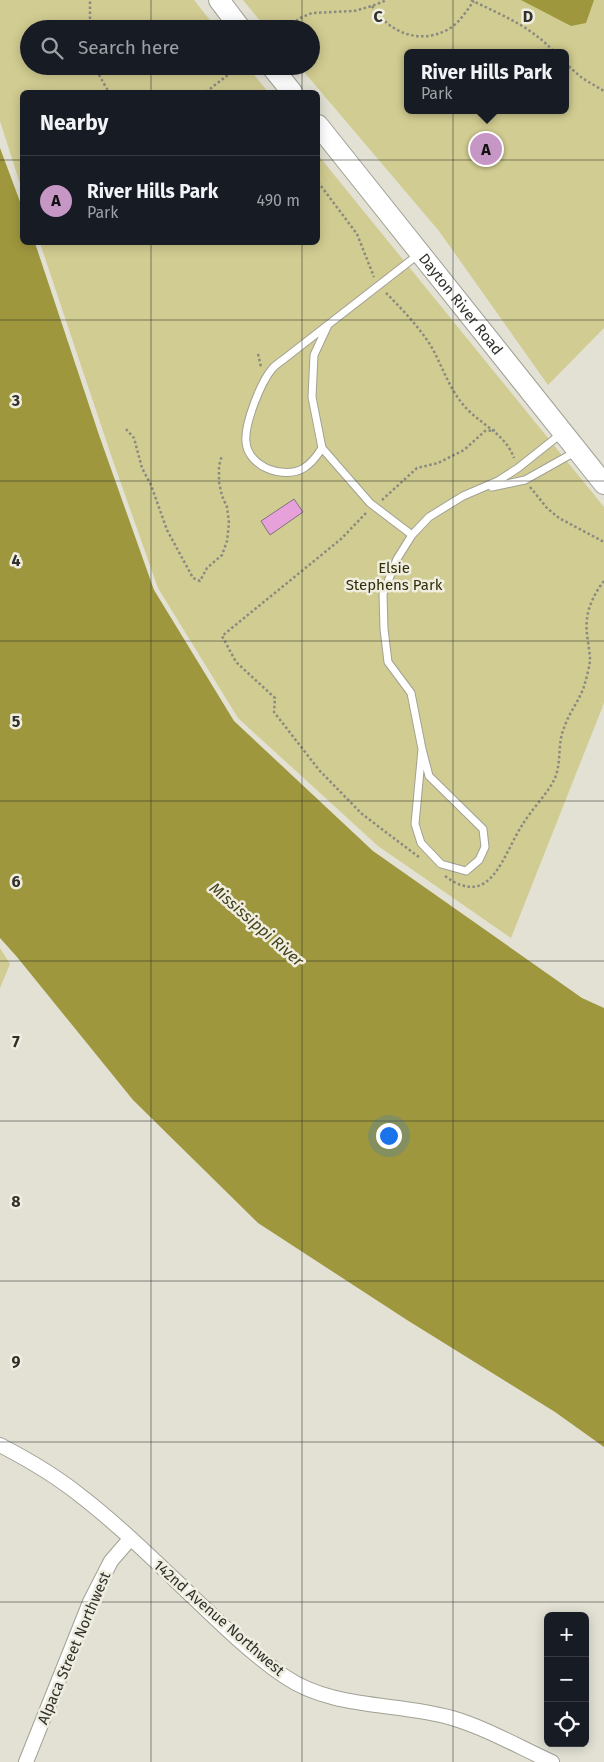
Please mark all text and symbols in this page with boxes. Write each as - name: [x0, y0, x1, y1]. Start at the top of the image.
- text: C: [373, 7, 383, 26]
- text: D: [523, 7, 533, 26]
- search box: [20, 20, 320, 75]
- icon: search: [38, 34, 66, 62]
- text: Search here: [78, 36, 179, 59]
- popup: [404, 49, 569, 114]
- text: River Hills Park: [421, 61, 552, 84]
- text: Park: [421, 84, 452, 103]
- text: Nearby: [40, 110, 108, 136]
- pin: A: [470, 130, 502, 168]
- text: River Hills Park: [87, 180, 218, 203]
- text: A: [51, 191, 61, 210]
- text: 490 m: [257, 191, 300, 210]
- text: Park: [87, 203, 119, 222]
- street label: Dayton River Road: [415, 250, 507, 359]
- text: 3: [11, 391, 20, 410]
- text: 4: [11, 551, 21, 570]
- park label: Elsie Stephens Park: [346, 559, 443, 594]
- text: 5: [12, 712, 21, 731]
- text: 6: [11, 872, 21, 891]
- water label: Mississippi River: [206, 878, 308, 971]
- text: 7: [12, 1032, 20, 1051]
- your location: [376, 1123, 402, 1149]
- text: 8: [11, 1192, 21, 1211]
- text: 9: [12, 1352, 21, 1371]
- street label: 142nd Avenue Northwest: [150, 1556, 289, 1680]
- street label: Alpaca Street Northwest: [34, 1568, 115, 1727]
- map controls: [544, 1612, 589, 1747]
- button: +: [544, 1612, 589, 1657]
- button: −: [544, 1657, 589, 1702]
- button: locate: [544, 1702, 589, 1747]

